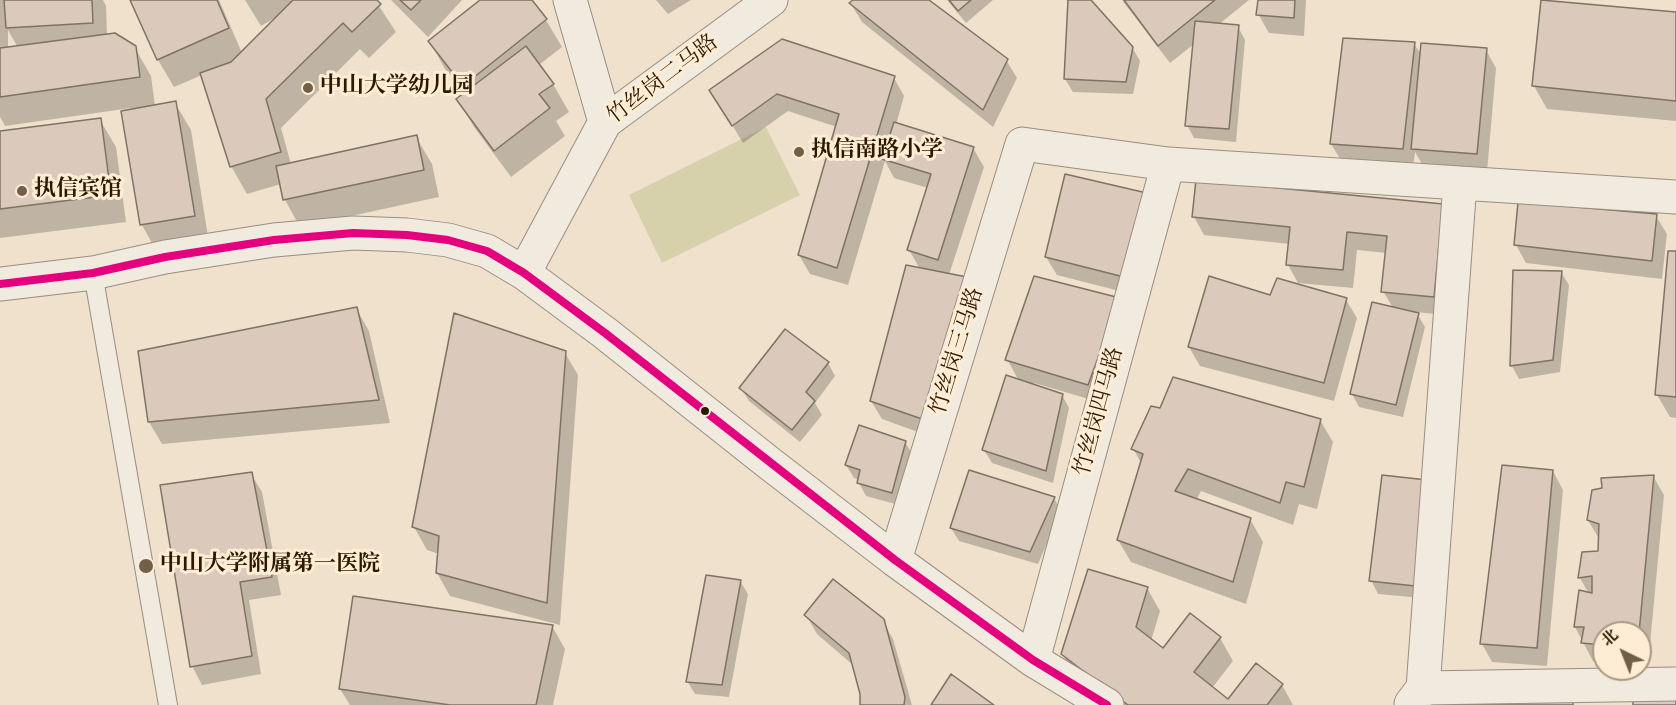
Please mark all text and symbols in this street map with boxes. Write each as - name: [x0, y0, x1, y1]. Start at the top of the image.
- street label: 竹丝岗二马路: [603, 31, 725, 131]
- place label: 中山大学幼儿园: [320, 75, 474, 101]
- marker: 中山大学幼儿园: [301, 81, 315, 95]
- place label: 执信南路小学: [811, 139, 943, 165]
- marker: 执信南路小学: [792, 145, 806, 159]
- place label: 执信宾馆: [34, 178, 122, 204]
- marker: 执信宾馆: [15, 184, 29, 198]
- street label: 竹丝岗三马路: [927, 285, 991, 419]
- street label: 竹丝岗四马路: [1071, 345, 1131, 479]
- unlabelled marker: [699, 405, 711, 417]
- place label: 中山大学附属第一医院: [160, 553, 380, 579]
- marker: 中山大学附属第一医院: [137, 557, 155, 575]
- north arrow: [1592, 621, 1652, 681]
- text: 北: [1597, 625, 1624, 653]

